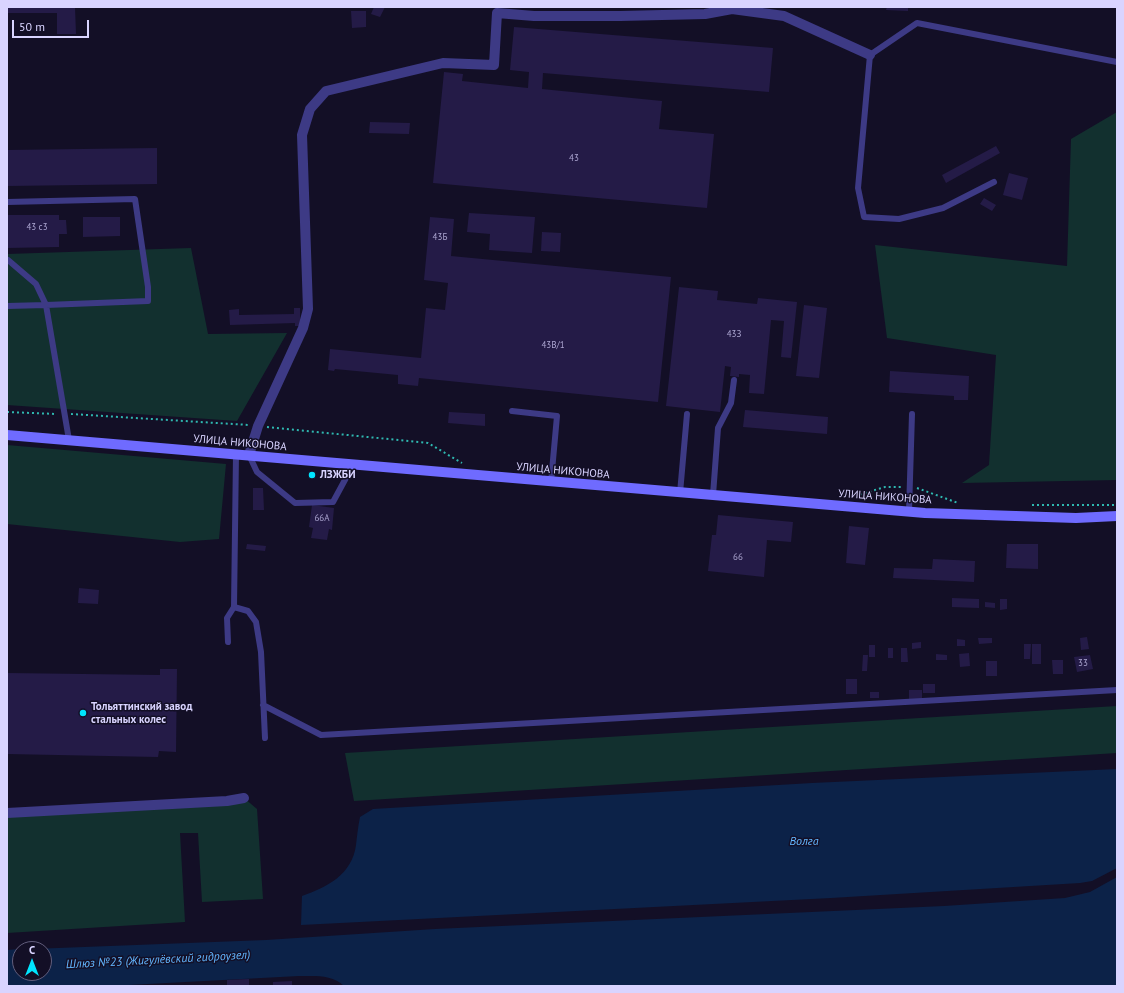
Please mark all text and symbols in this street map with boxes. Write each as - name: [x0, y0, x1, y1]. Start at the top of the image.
- scale bar: [14, 12, 91, 38]
- text: 50 m: [19, 19, 45, 34]
- house number: 43: [569, 153, 579, 163]
- house number: 43 с3: [26, 222, 48, 232]
- house number: 43Б: [433, 232, 447, 242]
- house number: 43З: [727, 329, 741, 339]
- house number: 43В/1: [541, 340, 565, 350]
- street label: УЛИЦА НИКОНОВА: [193, 432, 287, 454]
- street label: УЛИЦА НИКОНОВА: [516, 460, 610, 482]
- place label: ЛЗЖБИ: [320, 468, 355, 482]
- marker: ЛЗЖБИ: [307, 470, 317, 480]
- street label: УЛИЦА НИКОНОВА: [838, 487, 932, 507]
- house number: 66А: [314, 513, 330, 523]
- house number: 66: [733, 552, 743, 562]
- house number: 33: [1078, 658, 1088, 668]
- place label: Тольяттинский завод стальных колес: [91, 700, 193, 726]
- marker: Тольяттинский завод стальных колес: [78, 708, 88, 718]
- water label: Волга: [789, 835, 819, 849]
- north arrow: [12, 941, 52, 981]
- text: С: [29, 943, 35, 957]
- water label: Шлюз №23 (Жигулёвский гидроузел): [65, 948, 251, 972]

